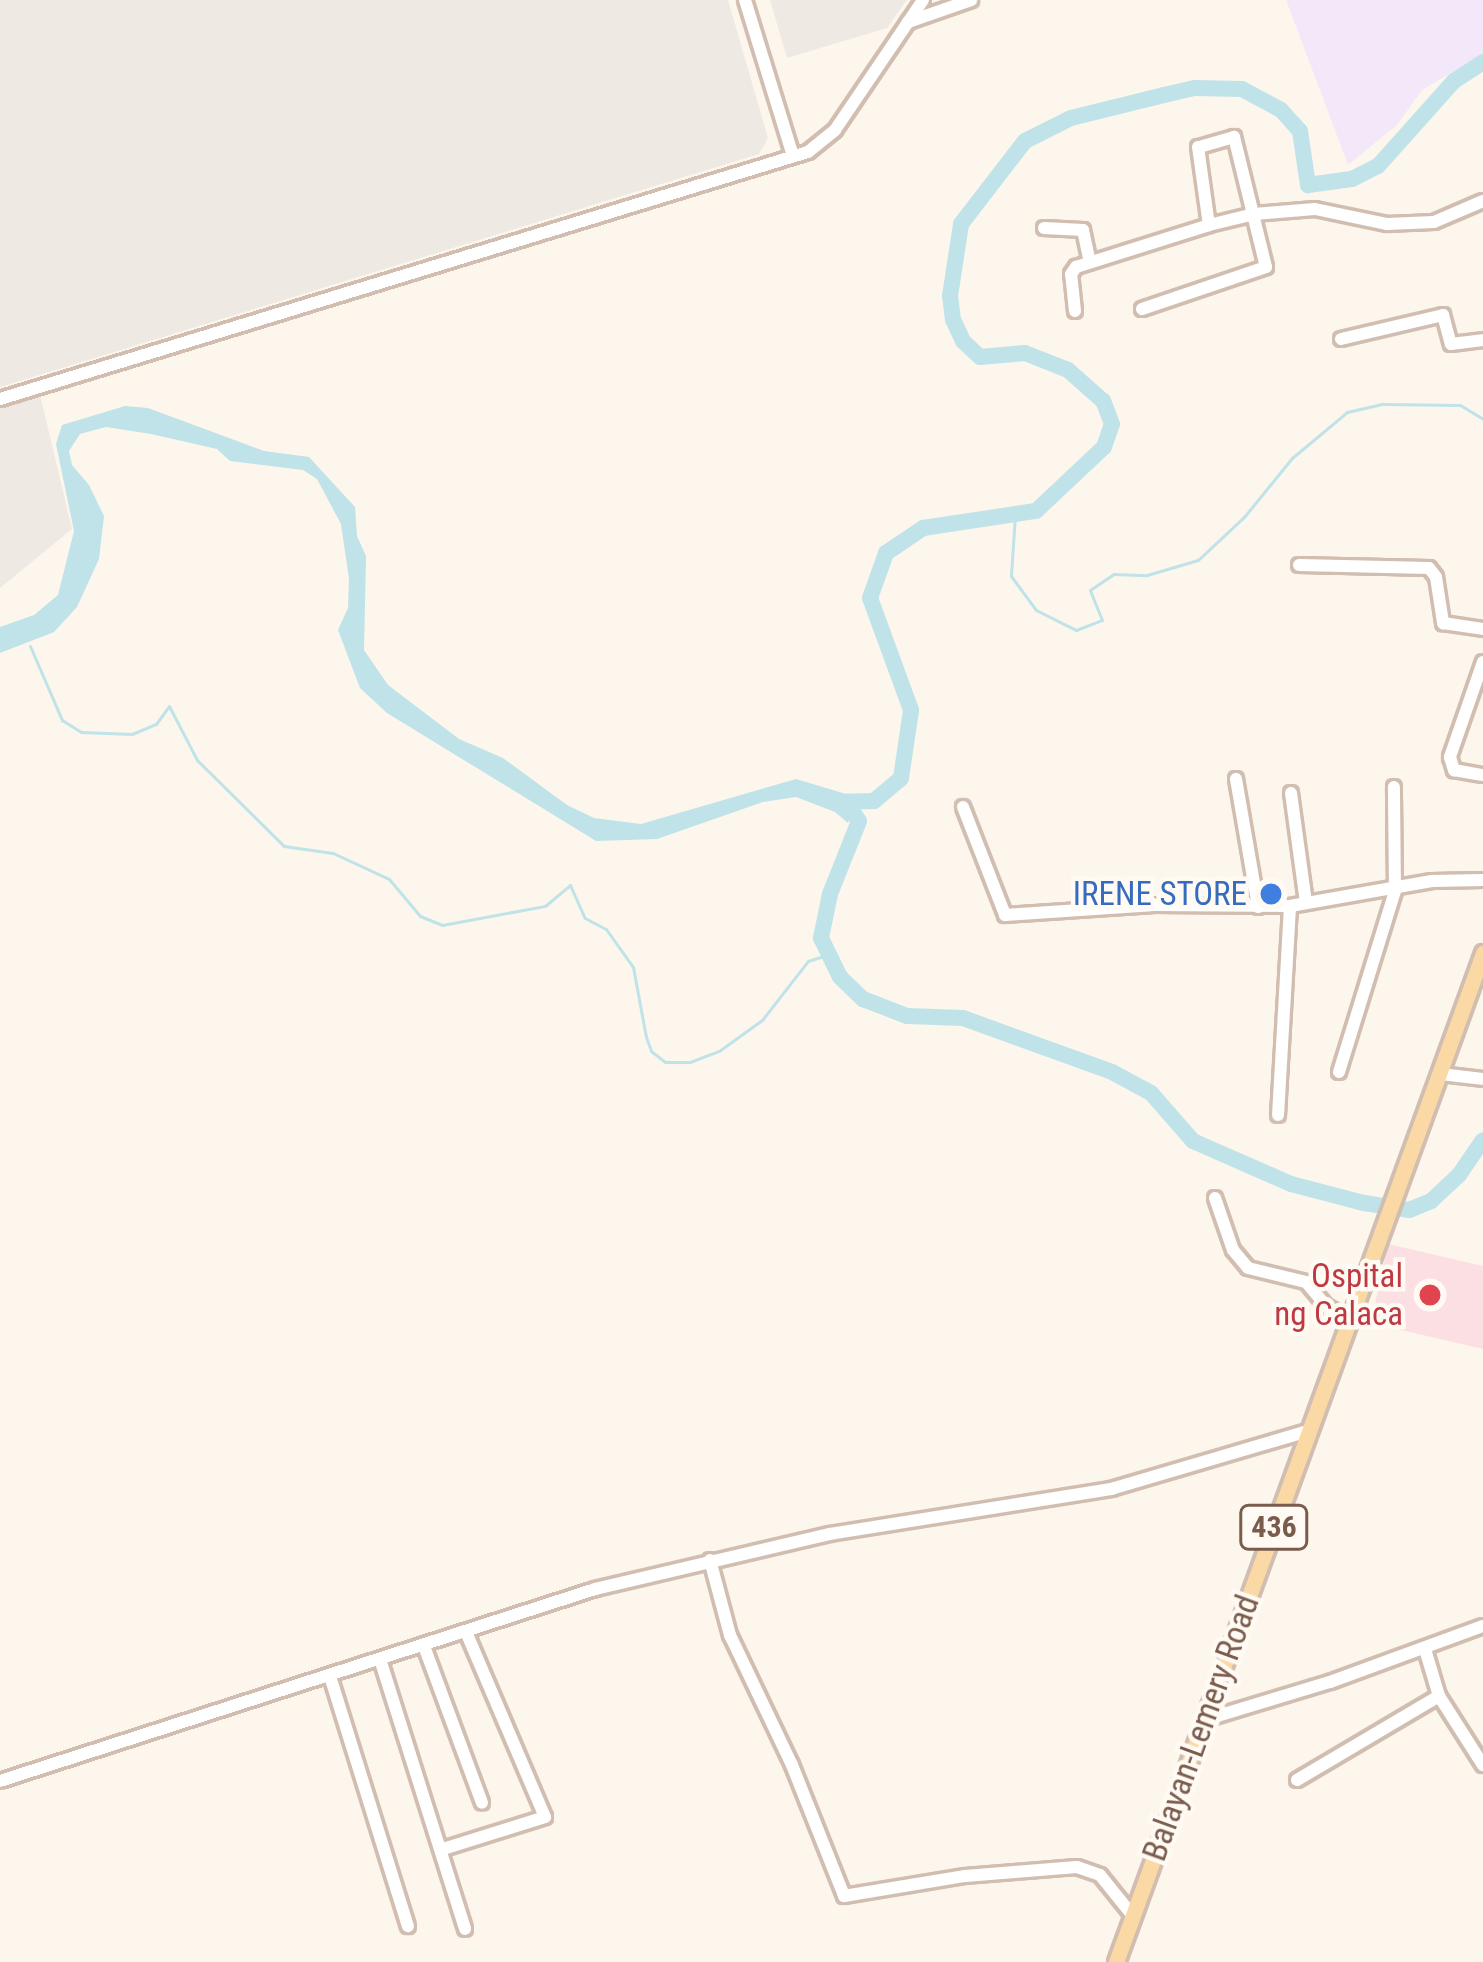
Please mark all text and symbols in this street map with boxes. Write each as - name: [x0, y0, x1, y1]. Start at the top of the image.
- place label: IRENE STORE: [1073, 874, 1247, 914]
- marker: IRENE STORE: [1258, 881, 1284, 907]
- place label: Ospital ng Calaca: [1274, 1256, 1403, 1334]
- marker: Ospital ng Calaca: [1414, 1279, 1446, 1311]
- road number: 436: [1238, 1503, 1310, 1551]
- street label: Balayan-Lemery Road: [1135, 1590, 1267, 1866]

